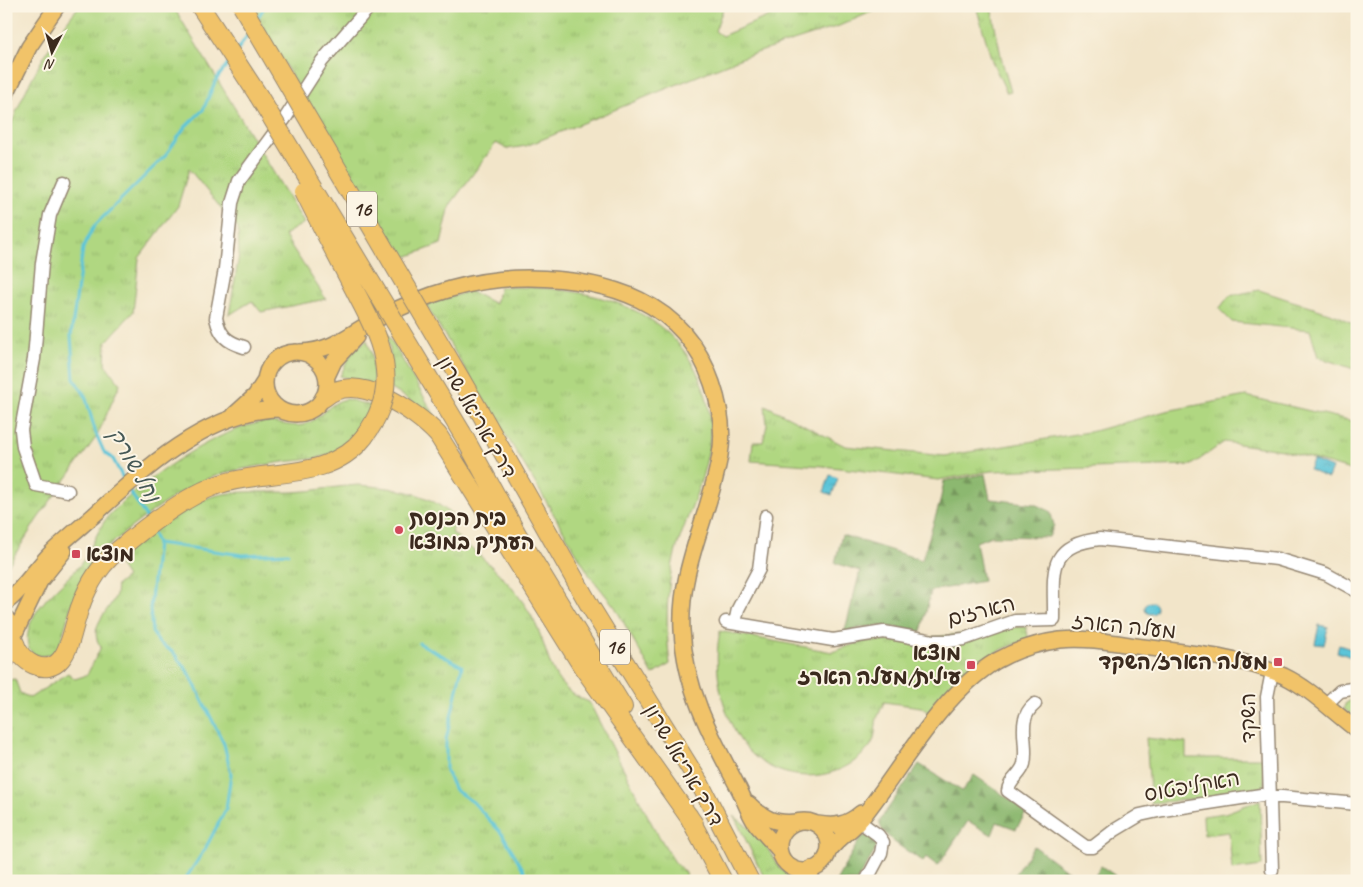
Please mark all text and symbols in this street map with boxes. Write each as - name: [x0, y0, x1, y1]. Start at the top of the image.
- north arrow: [28, 28, 78, 78]
- text: N: [43, 55, 56, 73]
- road number: 16: [347, 192, 377, 226]
- street label: דרך אריאל שרון: [431, 351, 523, 483]
- water label: נחל שורק: [102, 423, 167, 509]
- place label: בית הכנסת העתיק במוצא: [409, 505, 535, 555]
- marker: בית הכנסת העתיק במוצא: [393, 524, 405, 536]
- place label: מוצא: [86, 541, 134, 567]
- marker: מוצא: [70, 548, 82, 560]
- street label: הארזים: [944, 590, 1018, 632]
- street label: מעלה הארז: [1070, 608, 1178, 644]
- road number: 16: [600, 630, 630, 664]
- place label: מוצא עילית/מעלה הארז: [798, 640, 961, 690]
- place label: מעלה הארז/השקד: [1098, 649, 1268, 675]
- marker: מעלה הארז/השקד: [1272, 656, 1284, 668]
- marker: מוצא עילית/מעלה הארז: [965, 659, 977, 671]
- street label: השקד: [1235, 693, 1261, 743]
- street label: דרך אריאל שרון: [638, 699, 730, 831]
- street label: האקליפטוס: [1142, 765, 1242, 807]

